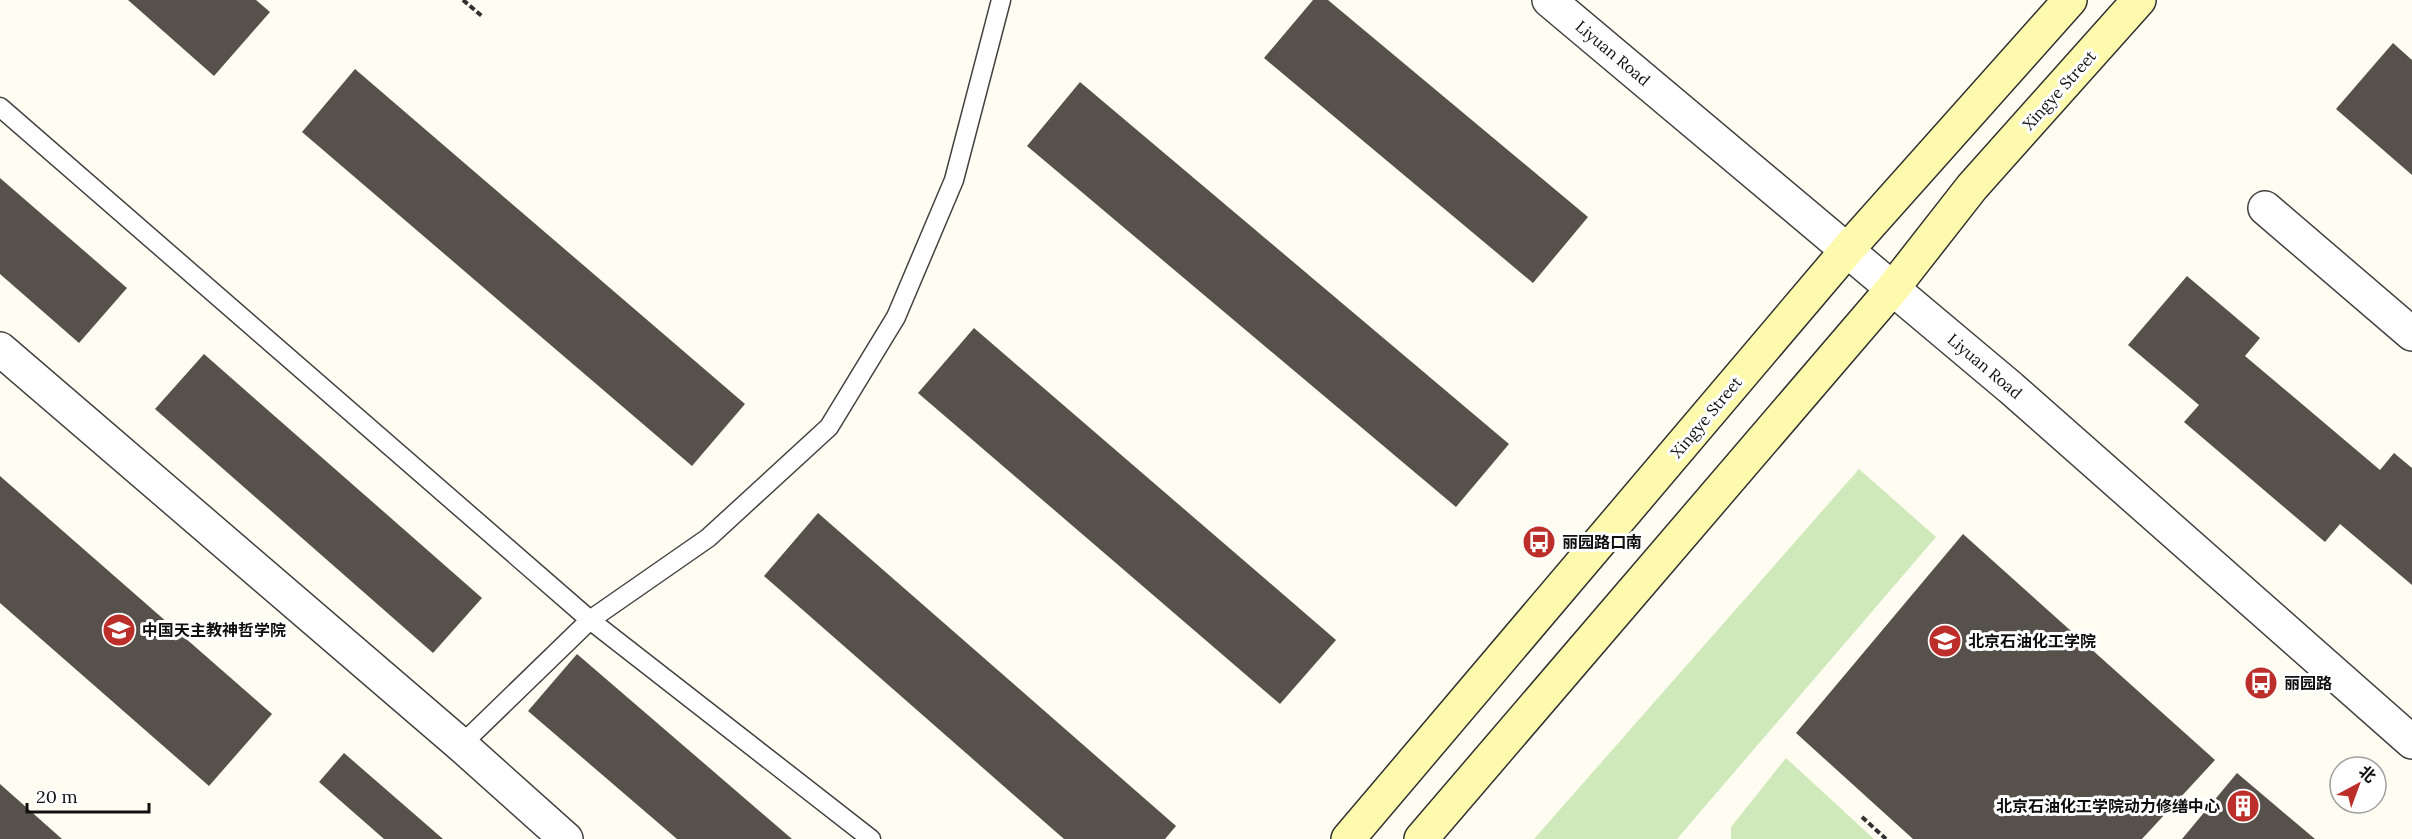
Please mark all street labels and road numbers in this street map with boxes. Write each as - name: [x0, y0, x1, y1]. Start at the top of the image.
- street label: Liyuan Road: [1572, 16, 1655, 90]
- street label: Xingye Street: [2018, 45, 2101, 134]
- street label: Liyuan Road: [1944, 329, 2027, 403]
- street label: Xingye Street: [1666, 372, 1746, 462]

